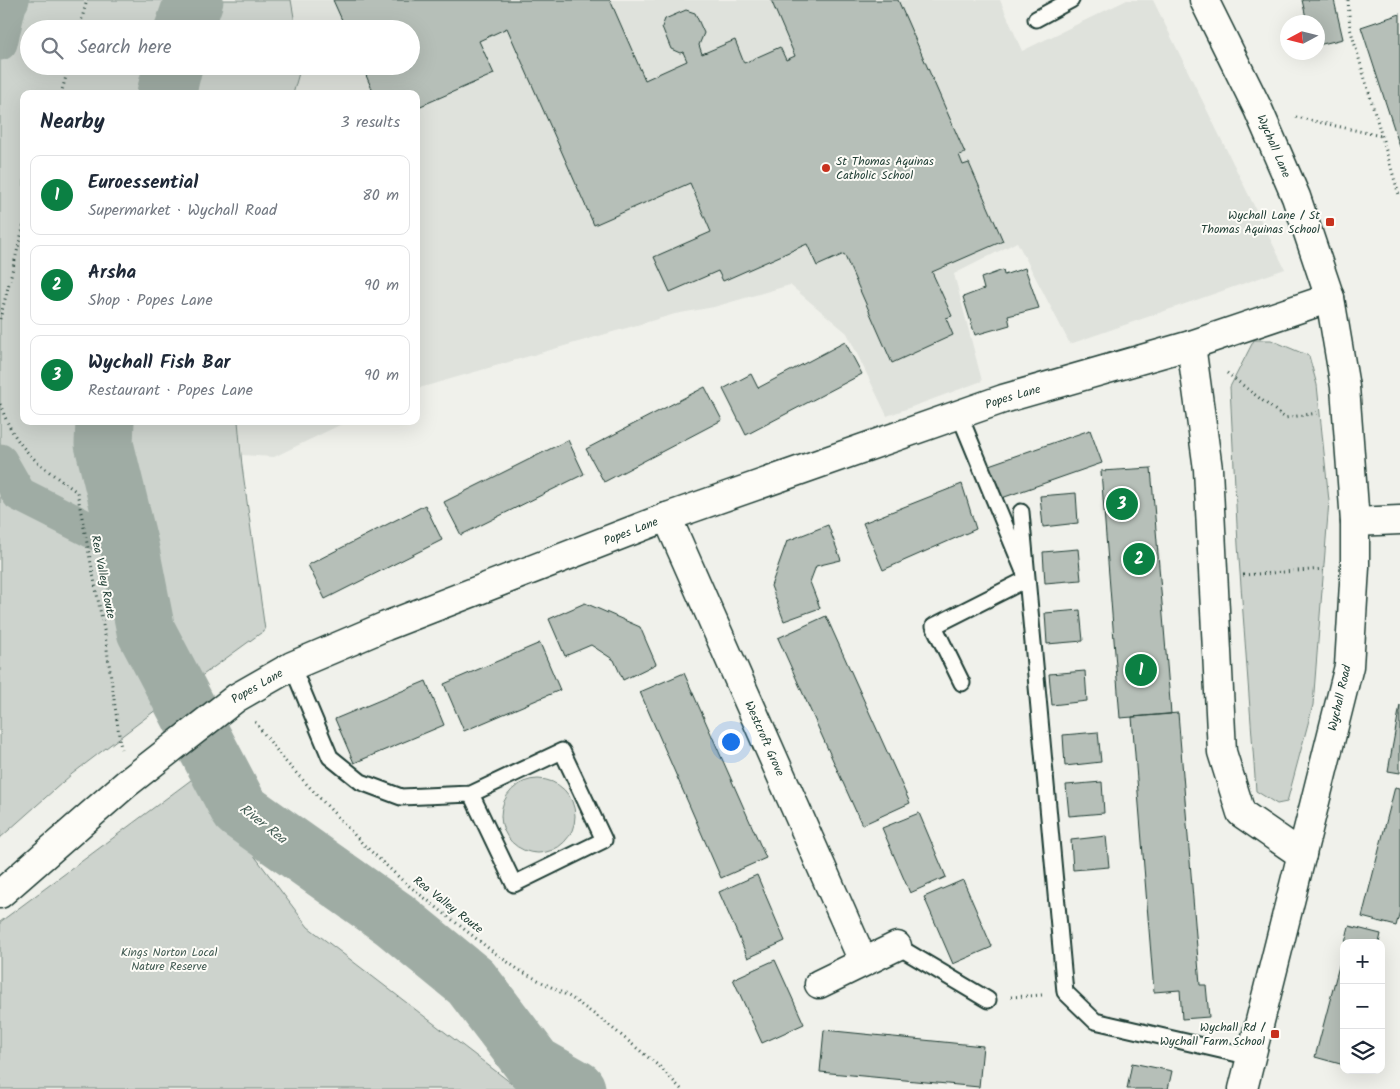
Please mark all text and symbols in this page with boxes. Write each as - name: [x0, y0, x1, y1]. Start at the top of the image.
- north arrow: [1280, 15, 1325, 60]
- search box: [20, 20, 420, 75]
- text: Search here: [78, 33, 172, 63]
- icon: search: [38, 34, 66, 62]
- text: Nearby: [40, 106, 105, 139]
- text: 3 results: [341, 110, 400, 135]
- street label: Wychall Lane: [1252, 111, 1296, 181]
- place label: St Thomas Aquinas Catholic School: [836, 152, 934, 185]
- marker: St Thomas Aquinas Catholic School: [820, 162, 832, 174]
- text: Euroessential: [88, 168, 198, 198]
- text: 1: [55, 183, 59, 208]
- text: 80 m: [362, 183, 399, 208]
- text: Supermarket · Wychall Road: [88, 198, 277, 223]
- place label: Wychall Lane / St Thomas Aquinas School: [1201, 206, 1320, 239]
- marker: Wychall Lane / St Thomas Aquinas School: [1324, 216, 1336, 228]
- text: Arsha: [88, 258, 136, 288]
- text: 2: [52, 273, 62, 298]
- text: 90 m: [364, 273, 399, 298]
- text: Shop · Popes Lane: [88, 288, 213, 313]
- text: Wychall Fish Bar: [88, 348, 230, 378]
- text: 3: [53, 363, 61, 388]
- text: 90 m: [364, 363, 399, 388]
- text: Restaurant · Popes Lane: [88, 378, 253, 403]
- street label: Popes Lane: [982, 379, 1043, 414]
- pin: 3: [1106, 485, 1138, 523]
- street label: Popes Lane: [601, 512, 661, 550]
- street label: Rea Valley Route: [86, 534, 121, 621]
- pin: 2: [1123, 540, 1155, 578]
- pin: 1: [1125, 651, 1157, 689]
- street label: Wychall Road: [1323, 662, 1357, 733]
- street label: Popes Lane: [227, 663, 287, 708]
- street label: Westcroft Grove: [740, 698, 790, 780]
- your location: [718, 729, 744, 755]
- water label: River Rea: [235, 798, 293, 850]
- street label: Rea Valley Route: [409, 871, 488, 939]
- map controls: [1340, 939, 1385, 1074]
- button: +: [1340, 939, 1385, 984]
- park label: Kings Norton Local Nature Reserve: [121, 943, 217, 976]
- button: −: [1340, 984, 1385, 1029]
- place label: Wychall Rd / Wychall Farm School: [1160, 1018, 1266, 1051]
- marker: Wychall Rd / Wychall Farm School: [1269, 1028, 1281, 1040]
- button: layers: [1340, 1029, 1385, 1074]

